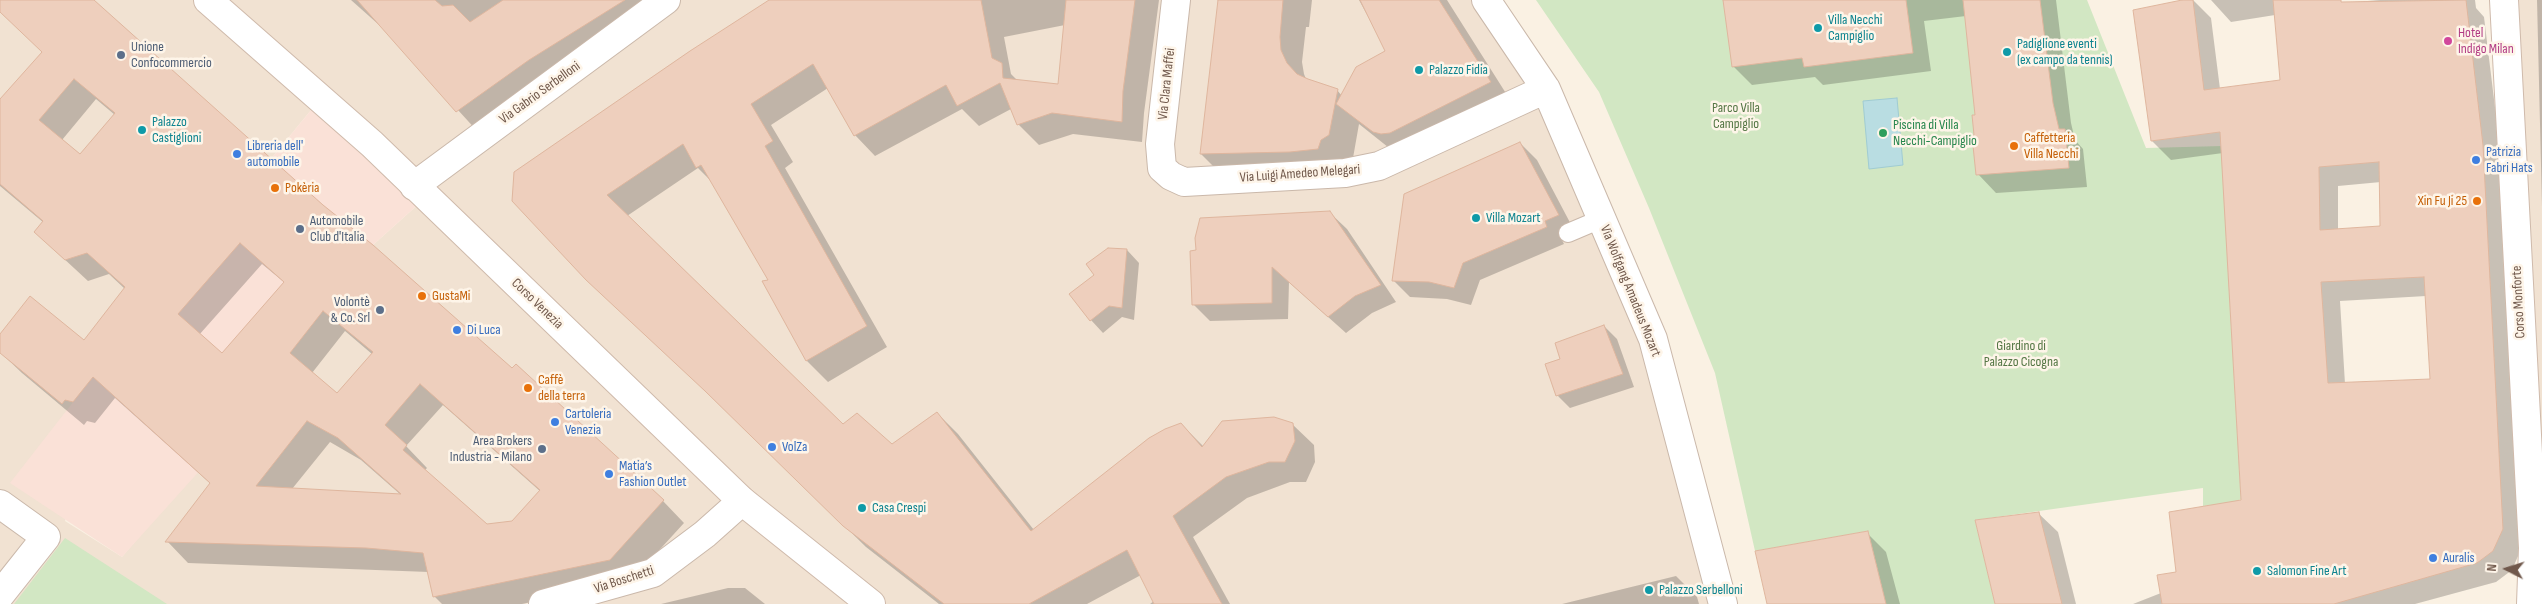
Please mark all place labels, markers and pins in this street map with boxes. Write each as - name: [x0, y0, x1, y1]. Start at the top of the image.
- place label: Villa Necchi Campiglio: [1828, 12, 1882, 44]
- marker: Villa Necchi Campiglio: [1812, 22, 1824, 34]
- place label: Hotel Indigo Milan: [2458, 25, 2514, 58]
- marker: Hotel Indigo Milan: [2442, 35, 2454, 47]
- place label: Padiglione eventi (ex campo da tennis): [2017, 36, 2113, 68]
- place label: Unione Confocommercio: [131, 39, 212, 72]
- marker: Padiglione eventi (ex campo da tennis): [2001, 46, 2013, 58]
- marker: Unione Confocommercio: [115, 49, 127, 61]
- place label: Palazzo Fidia: [1429, 62, 1488, 78]
- marker: Palazzo Fidia: [1413, 64, 1425, 76]
- place label: Palazzo Castiglioni: [152, 114, 201, 146]
- place label: Piscina di Villa Necchi-Campiglio: [1893, 117, 1977, 150]
- marker: Palazzo Castiglioni: [136, 124, 148, 136]
- marker: Piscina di Villa Necchi-Campiglio: [1877, 127, 1889, 139]
- place label: Caffetteria Villa Necchi: [2024, 130, 2078, 162]
- place label: Libreria dell' automobile: [247, 138, 303, 170]
- marker: Caffetteria Villa Necchi: [2008, 140, 2020, 152]
- place label: Patrizia Fabri Hats: [2486, 144, 2533, 176]
- marker: Libreria dell' automobile: [231, 148, 243, 160]
- marker: Patrizia Fabri Hats: [2470, 154, 2482, 166]
- place label: Pokèria: [285, 180, 319, 196]
- marker: Pokèria: [269, 182, 281, 194]
- place label: Xin Fu Ji 25: [2418, 193, 2467, 209]
- marker: Xin Fu Ji 25: [2471, 195, 2483, 207]
- place label: Villa Mozart: [1486, 210, 1541, 226]
- marker: Villa Mozart: [1470, 212, 1482, 224]
- place label: Automobile Club d'Italia: [310, 213, 365, 246]
- marker: Automobile Club d'Italia: [294, 223, 306, 235]
- place label: GustaMi: [432, 288, 470, 304]
- marker: GustaMi: [416, 290, 428, 302]
- place label: Volontè & Co. Srl: [331, 294, 370, 326]
- marker: Volontè & Co. Srl: [374, 304, 386, 316]
- place label: Di Luca: [467, 322, 501, 338]
- marker: Di Luca: [451, 324, 463, 336]
- place label: Caffè della terra: [538, 372, 585, 404]
- marker: Caffè della terra: [522, 382, 534, 394]
- place label: Cartoleria Venezia: [565, 406, 611, 438]
- marker: Cartoleria Venezia: [549, 416, 561, 428]
- place label: Area Brokers Industria - Milano: [450, 433, 532, 466]
- place label: VolZa: [782, 439, 807, 455]
- marker: VolZa: [766, 441, 778, 453]
- marker: Area Brokers Industria - Milano: [536, 443, 548, 455]
- place label: Matia’s Fashion Outlet: [619, 458, 687, 491]
- marker: Matia’s Fashion Outlet: [603, 468, 615, 480]
- place label: Casa Crespi: [872, 500, 926, 516]
- marker: Casa Crespi: [856, 502, 868, 514]
- place label: Auralis: [2443, 550, 2475, 566]
- marker: Auralis: [2427, 552, 2439, 564]
- place label: Salomon Fine Art: [2267, 563, 2346, 579]
- marker: Salomon Fine Art: [2251, 565, 2263, 577]
- place label: Palazzo Serbelloni: [1659, 582, 1743, 598]
- marker: Palazzo Serbelloni: [1643, 584, 1655, 596]

